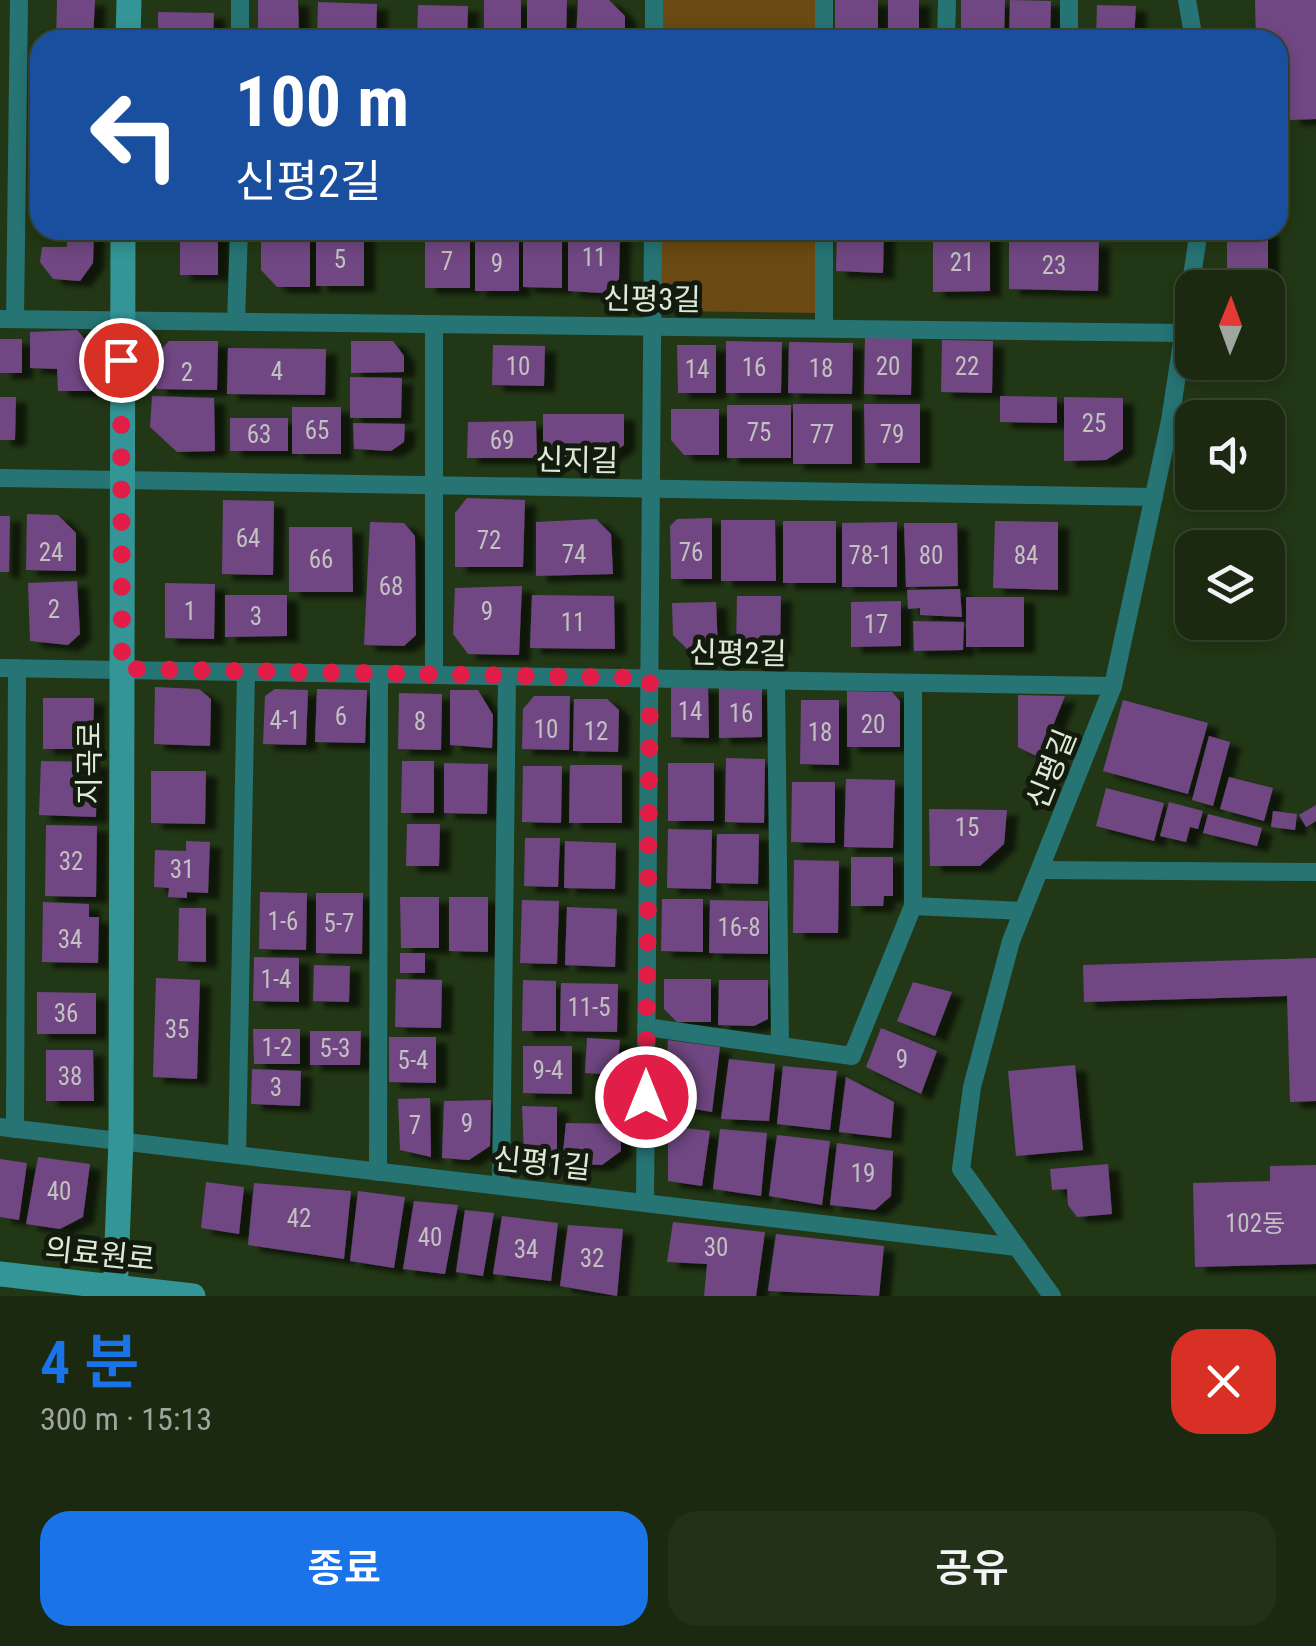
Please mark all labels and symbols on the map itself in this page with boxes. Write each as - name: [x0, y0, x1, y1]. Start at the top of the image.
- house number: 11: [582, 243, 606, 272]
- house number: 5: [334, 245, 346, 274]
- house number: 7: [441, 247, 453, 276]
- house number: 21: [950, 248, 974, 277]
- house number: 9: [491, 249, 503, 278]
- house number: 23: [1042, 251, 1066, 280]
- north arrow: [1175, 270, 1285, 380]
- street label: 신평3길: [603, 281, 701, 317]
- pin: [79, 318, 164, 403]
- house number: 10: [506, 352, 530, 381]
- house number: 20: [876, 352, 900, 381]
- house number: 22: [955, 352, 979, 381]
- house number: 16: [742, 353, 766, 382]
- house number: 18: [809, 354, 833, 383]
- house number: 14: [685, 355, 709, 384]
- house number: 4: [271, 357, 283, 386]
- house number: 2: [181, 358, 193, 387]
- house number: 25: [1082, 409, 1106, 438]
- house number: 65: [305, 416, 329, 445]
- house number: 75: [747, 418, 771, 447]
- house number: 63: [247, 420, 271, 449]
- house number: 77: [810, 420, 834, 449]
- house number: 79: [880, 420, 904, 449]
- house number: 69: [490, 426, 514, 455]
- street label: 신지길: [535, 442, 619, 478]
- house number: 64: [236, 524, 260, 553]
- house number: 72: [477, 526, 501, 555]
- house number: 24: [39, 538, 63, 567]
- house number: 76: [679, 538, 703, 567]
- house number: 74: [562, 540, 586, 569]
- house number: 78-1: [848, 541, 892, 570]
- house number: 80: [919, 541, 943, 570]
- house number: 84: [1014, 541, 1038, 570]
- house number: 66: [309, 545, 333, 574]
- house number: 68: [379, 572, 403, 601]
- house number: 2: [48, 595, 60, 624]
- house number: 1: [184, 597, 196, 626]
- house number: 9: [481, 597, 493, 626]
- house number: 3: [250, 602, 262, 631]
- house number: 11: [561, 608, 585, 637]
- house number: 17: [864, 610, 888, 639]
- street label: 신평2길: [689, 635, 787, 671]
- house number: 14: [678, 697, 702, 726]
- house number: 16: [729, 699, 753, 728]
- house number: 6: [335, 702, 347, 731]
- house number: 4-1: [270, 706, 300, 735]
- house number: 8: [414, 707, 426, 736]
- house number: 20: [861, 710, 885, 739]
- house number: 10: [534, 715, 558, 744]
- house number: 12: [584, 717, 608, 746]
- house number: 18: [808, 718, 832, 747]
- street label: 지곡로: [72, 722, 107, 804]
- street label: 신평길: [1019, 724, 1083, 814]
- house number: 15: [955, 813, 979, 842]
- house number: 32: [59, 847, 83, 876]
- house number: 31: [170, 855, 194, 884]
- house number: 1-6: [268, 907, 298, 936]
- house number: 5-7: [324, 909, 354, 938]
- house number: 16-8: [717, 913, 761, 942]
- house number: 34: [58, 925, 82, 954]
- house number: 1-4: [261, 965, 291, 994]
- house number: 11-5: [567, 993, 611, 1022]
- house number: 36: [54, 999, 78, 1028]
- house number: 35: [165, 1015, 189, 1044]
- house number: 1-2: [262, 1033, 292, 1062]
- house number: 5-3: [320, 1034, 350, 1063]
- position arrow: [594, 1045, 698, 1149]
- house number: 9: [896, 1045, 908, 1074]
- house number: 5-4: [398, 1046, 428, 1075]
- house number: 9-4: [533, 1056, 563, 1085]
- house number: 38: [58, 1062, 82, 1091]
- house number: 3: [270, 1073, 282, 1102]
- house number: 9: [461, 1109, 473, 1138]
- house number: 7: [409, 1111, 421, 1140]
- street label: 신평1길: [492, 1140, 592, 1186]
- house number: 19: [851, 1159, 875, 1188]
- house number: 40: [47, 1177, 71, 1206]
- house number: 42: [287, 1204, 311, 1233]
- house number: 102동: [1225, 1209, 1285, 1238]
- house number: 40: [418, 1223, 442, 1252]
- street label: 의료원로: [43, 1231, 157, 1277]
- house number: 30: [704, 1233, 728, 1262]
- house number: 34: [514, 1235, 538, 1264]
- house number: 32: [580, 1244, 604, 1273]

